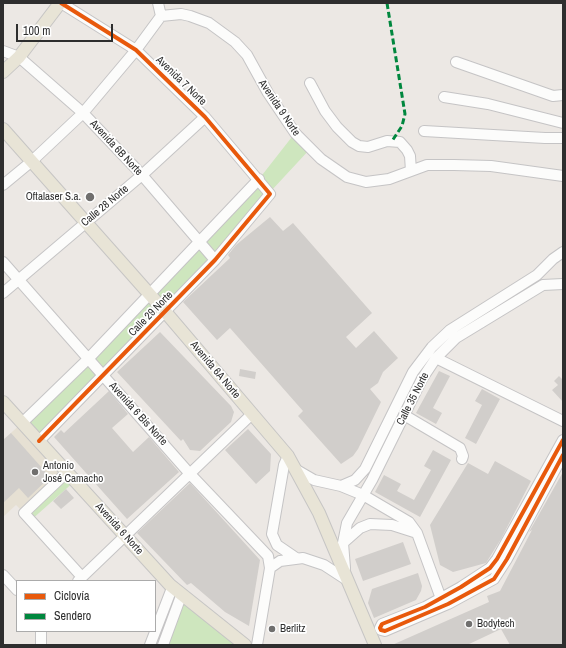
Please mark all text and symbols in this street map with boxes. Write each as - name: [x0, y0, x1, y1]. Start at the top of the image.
- scale bar: [18, 16, 115, 42]
- text: 100 m: [23, 23, 50, 39]
- street label: Avenida 7 Norte: [153, 54, 209, 108]
- street label: Avenida 9 Norte: [255, 77, 303, 139]
- street label: Avenida 6B Norte: [87, 118, 145, 178]
- street label: Calle 28 Norte: [79, 182, 131, 230]
- place label: Oftalaser S.a.: [26, 190, 81, 204]
- marker: Oftalaser S.a.: [84, 191, 96, 203]
- street label: Calle 29 Norte: [126, 289, 176, 339]
- street label: Avenida 6A Norte: [187, 339, 243, 401]
- street label: Calle 35 Norte: [394, 370, 432, 428]
- street label: Avenida 6 Bis Norte: [106, 380, 170, 448]
- place label: Antonio José Camacho: [43, 459, 103, 485]
- marker: Antonio José Camacho: [30, 467, 40, 477]
- street label: Avenida 6 Norte: [92, 500, 146, 558]
- legend: [16, 580, 156, 632]
- text: Ciclovía: [54, 588, 90, 604]
- text: Sendero: [54, 608, 91, 624]
- place label: Bodytech: [477, 617, 515, 631]
- marker: Bodytech: [464, 619, 474, 629]
- place label: Berlitz: [280, 622, 306, 636]
- marker: Berlitz: [267, 624, 277, 634]

